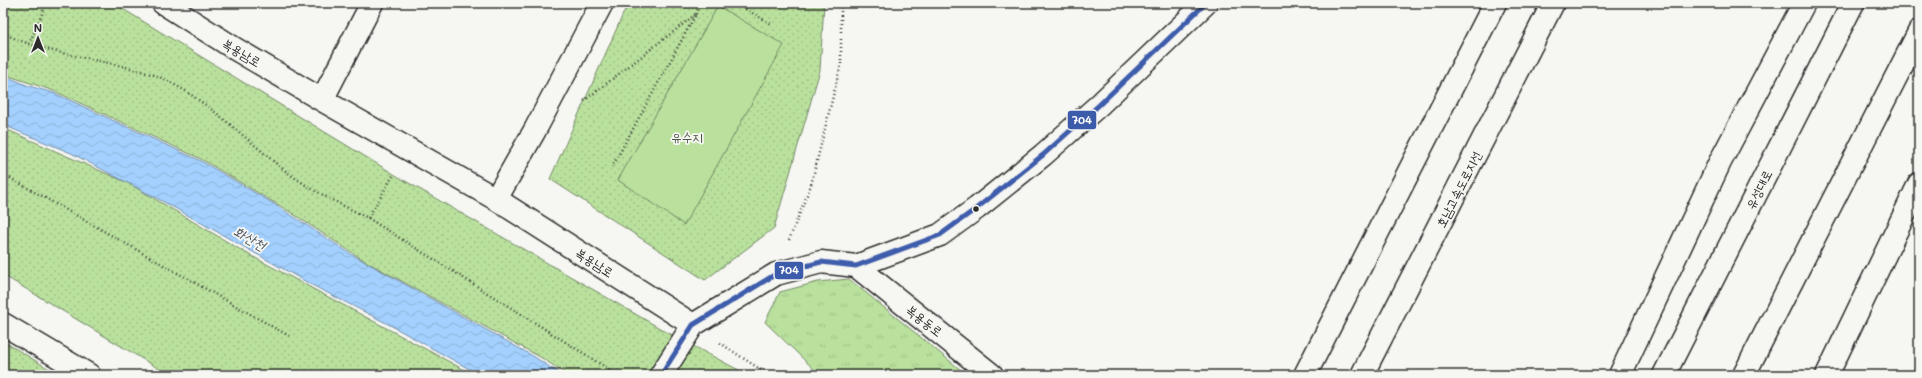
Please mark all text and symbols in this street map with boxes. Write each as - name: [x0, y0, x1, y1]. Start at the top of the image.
- north arrow: [18, 18, 58, 58]
- text: N: [34, 20, 42, 35]
- street label: 복용남로: [220, 34, 264, 70]
- line badge: 704: [1067, 110, 1097, 130]
- text: 704: [1072, 112, 1092, 127]
- park label: 유수지: [671, 128, 703, 145]
- street label: 호남고속도로지선: [1431, 148, 1485, 230]
- street label: 유성대로: [1741, 166, 1775, 212]
- unlabelled marker: [971, 204, 981, 214]
- water label: 화산천: [231, 221, 271, 255]
- street label: 복용남로: [573, 243, 617, 281]
- line badge: 704: [774, 261, 804, 280]
- text: 704: [779, 262, 799, 277]
- street label: 복용동로: [903, 300, 947, 340]

